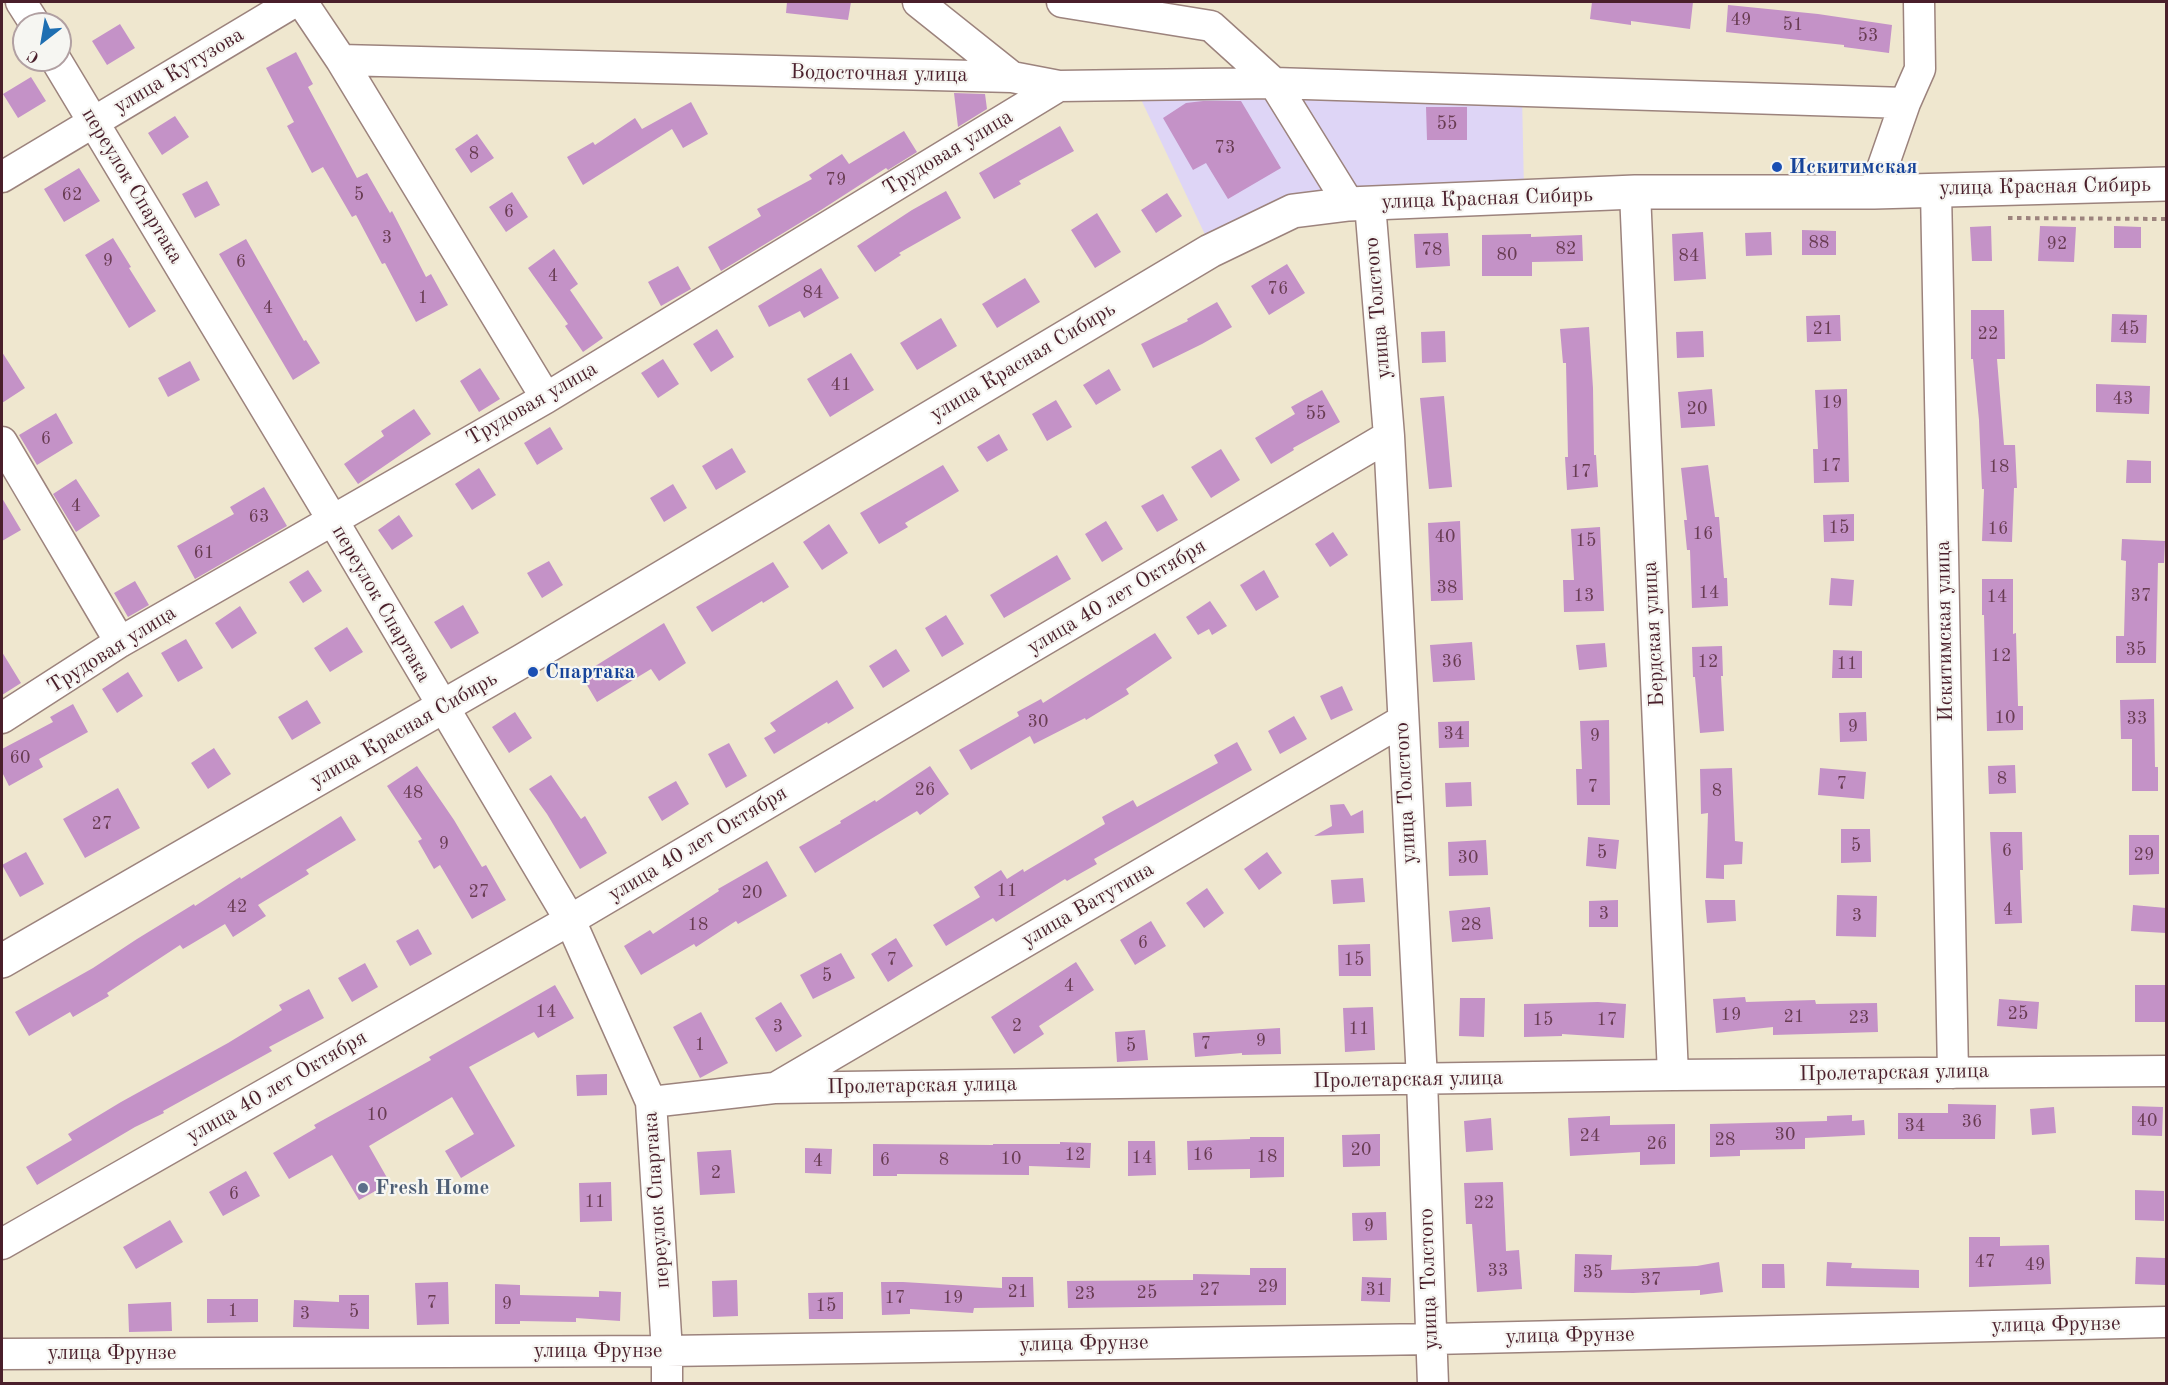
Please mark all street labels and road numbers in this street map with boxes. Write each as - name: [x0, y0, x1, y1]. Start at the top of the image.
- street label: улица Кутузова: [109, 22, 249, 120]
- street label: Водосточная улица: [790, 60, 968, 88]
- street label: переулок Спартака: [76, 104, 188, 268]
- street label: Трудовая улица: [878, 104, 1018, 202]
- street label: улица Красная Сибирь: [1939, 173, 2151, 201]
- street label: улица Красная Сибирь: [1381, 183, 1593, 215]
- street label: улица Толстого: [1359, 236, 1397, 380]
- street label: улица Красная Сибирь: [926, 297, 1120, 427]
- street label: Трудовая улица: [462, 356, 602, 452]
- street label: переулок Спартака: [326, 521, 436, 687]
- street label: улица 40 лет Октября: [1023, 534, 1211, 660]
- street label: Искитимская улица: [1931, 540, 1959, 722]
- street label: Бердская улица: [1638, 561, 1670, 707]
- street label: Трудовая улица: [43, 600, 181, 700]
- street label: улица Красная Сибирь: [306, 666, 502, 794]
- street label: улица Толстого: [1390, 721, 1422, 865]
- street label: улица 40 лет Октября: [604, 781, 792, 907]
- street label: улица Ватутина: [1017, 857, 1159, 953]
- street label: улица 40 лет Октября: [182, 1025, 372, 1149]
- street label: Пролетарская улица: [1799, 1059, 1989, 1087]
- street label: Пролетарская улица: [1313, 1066, 1503, 1094]
- street label: Пролетарская улица: [827, 1072, 1017, 1100]
- street label: переулок Спартака: [638, 1111, 676, 1289]
- street label: улица Толстого: [1414, 1208, 1444, 1350]
- street label: улица Фрунзе: [1991, 1311, 2121, 1339]
- street label: улица Фрунзе: [1505, 1322, 1635, 1350]
- street label: улица Фрунзе: [1019, 1330, 1149, 1358]
- street label: улица Фрунзе: [533, 1338, 663, 1364]
- street label: улица Фрунзе: [47, 1340, 177, 1366]

